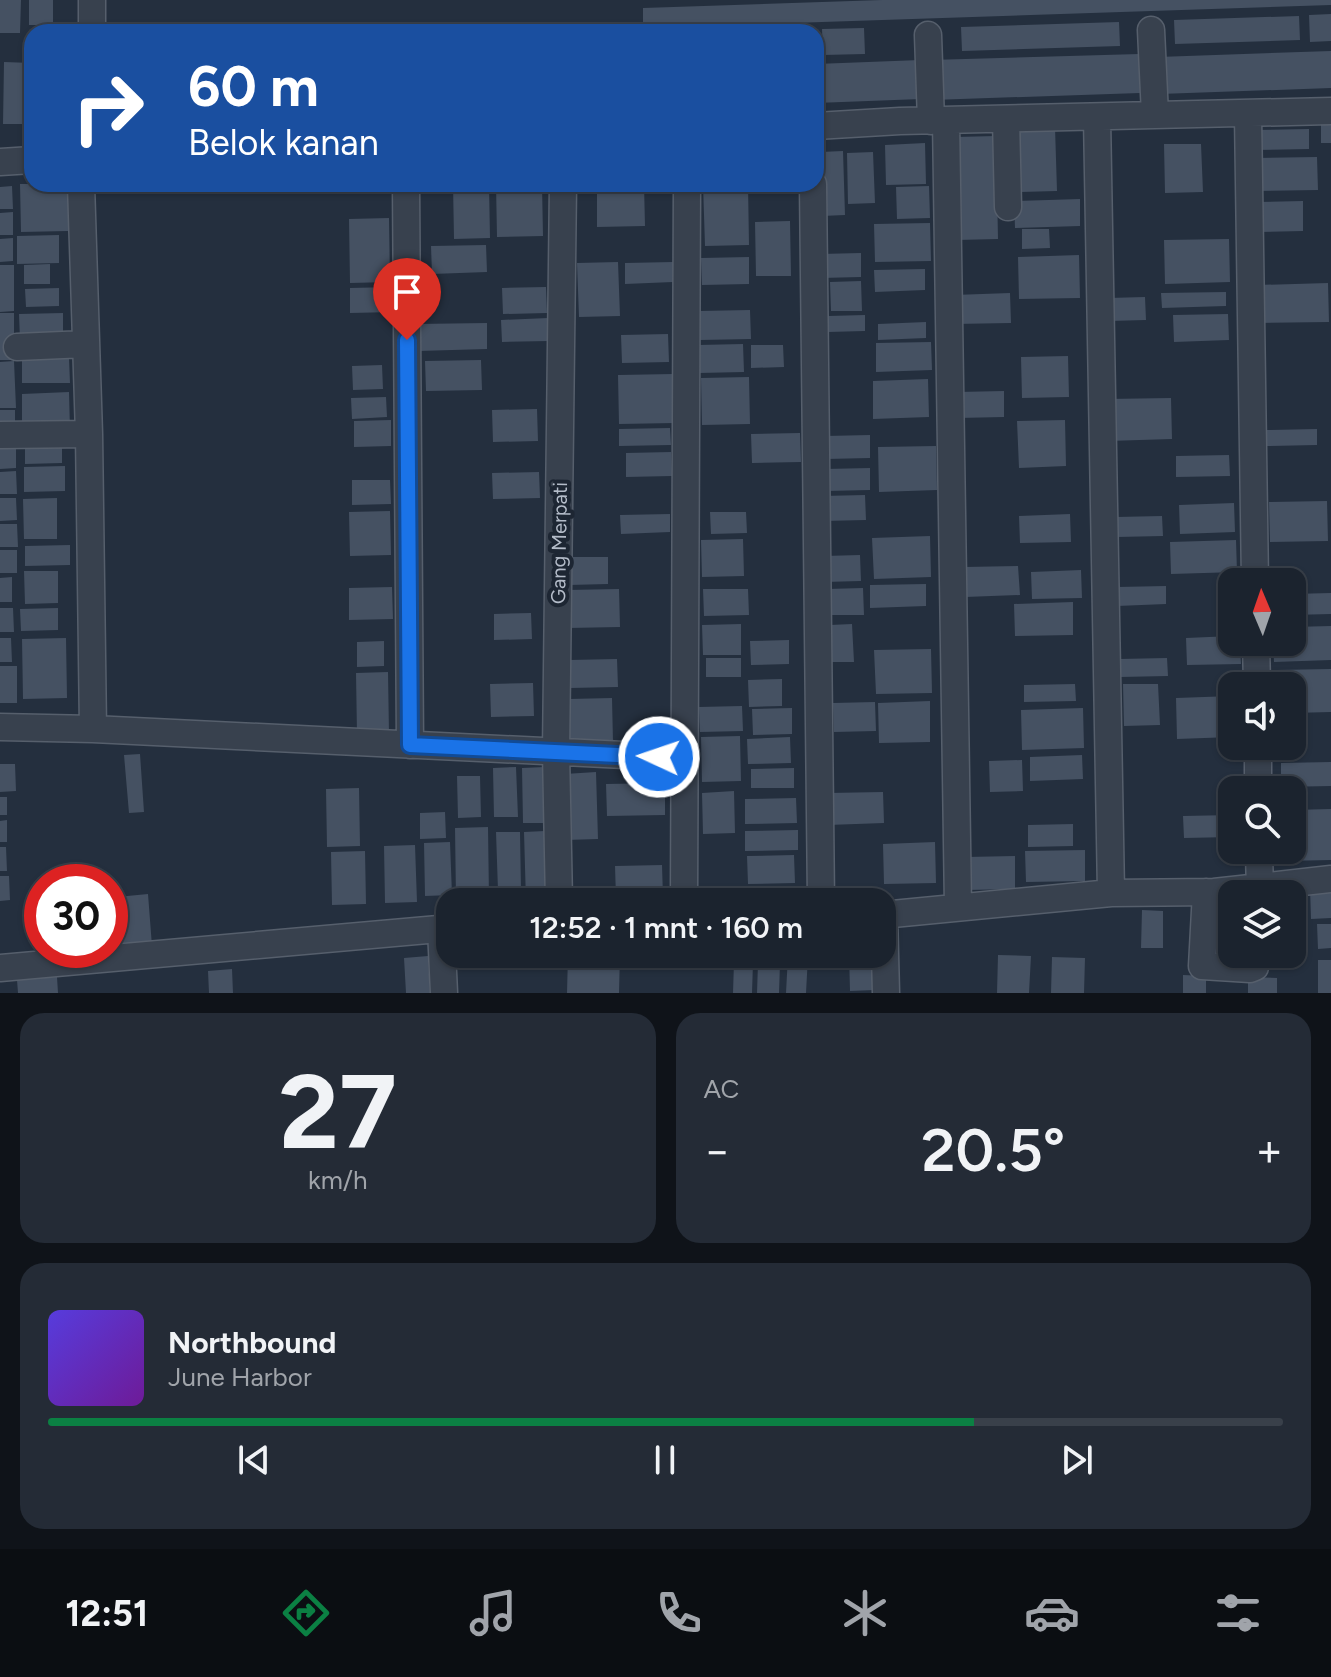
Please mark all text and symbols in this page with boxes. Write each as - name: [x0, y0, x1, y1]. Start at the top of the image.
- text: 60 m: [188, 53, 319, 120]
- icon: right: [56, 56, 160, 160]
- text: Belok kanan: [188, 121, 379, 164]
- pin: [373, 258, 441, 340]
- icon: arrive: [385, 270, 429, 314]
- street label: Gang Merpati: [546, 482, 572, 604]
- north arrow: [1218, 568, 1306, 656]
- map controls: [1218, 568, 1306, 968]
- button: sound: [1218, 672, 1306, 760]
- position arrow: [617, 715, 701, 799]
- button: search: [1218, 776, 1306, 864]
- speed limit sign: 30: [24, 864, 128, 968]
- button: layers: [1218, 880, 1306, 968]
- text: 12:52 · 1 mnt · 160 m: [529, 909, 803, 946]
- text: 27: [279, 1049, 397, 1174]
- text: AC: [704, 1073, 739, 1105]
- text: 20.5°: [921, 1114, 1065, 1186]
- text: −: [704, 1124, 731, 1177]
- text: +: [1256, 1124, 1283, 1177]
- text: km/h: [308, 1164, 367, 1196]
- text: Northbound: [168, 1324, 336, 1361]
- text: June Harbor: [168, 1361, 312, 1393]
- icon: previous: [232, 1438, 276, 1482]
- icon: pause: [643, 1438, 687, 1482]
- icon: next: [1055, 1438, 1099, 1482]
- icon: directions: [278, 1585, 334, 1641]
- icon: music: [465, 1585, 521, 1641]
- icon: phone: [651, 1585, 707, 1641]
- icon: climate: [837, 1585, 893, 1641]
- icon: car: [1024, 1585, 1080, 1641]
- icon: filters: [1210, 1585, 1266, 1641]
- text: 12:51: [65, 1592, 148, 1635]

